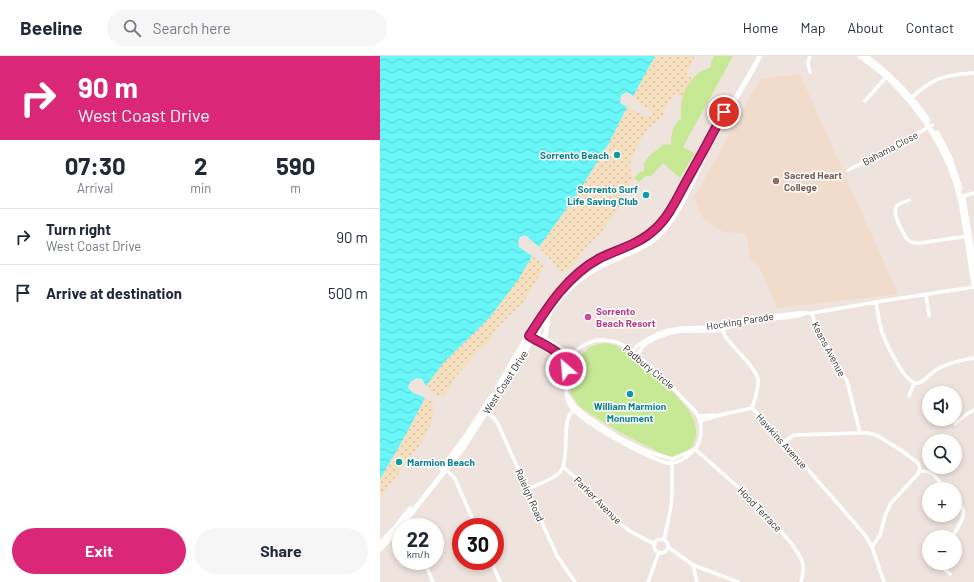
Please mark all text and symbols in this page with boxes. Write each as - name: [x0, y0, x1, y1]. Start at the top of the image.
- search box: [107, 10, 387, 46]
- text: Beeline: [20, 16, 83, 39]
- icon: search: [121, 17, 143, 39]
- text: Search here: [153, 19, 231, 37]
- text: Home: [743, 19, 779, 36]
- text: Map: [801, 19, 825, 36]
- text: About: [847, 19, 884, 36]
- text: Contact: [906, 19, 954, 36]
- text: 90 m: [78, 70, 138, 104]
- icon: right: [12, 72, 64, 124]
- pin: [707, 95, 741, 129]
- icon: arrive: [713, 101, 735, 123]
- text: West Coast Drive: [78, 104, 210, 126]
- street label: Bahama Close: [860, 128, 920, 168]
- place label: Sorrento Beach: [540, 149, 609, 161]
- marker: Sorrento Beach: [612, 150, 622, 160]
- text: 07:30: [65, 151, 126, 180]
- text: 2: [194, 151, 208, 180]
- text: 590: [276, 151, 315, 180]
- place label: Sacred Heart College: [784, 169, 842, 193]
- marker: Sacred Heart College: [771, 176, 781, 186]
- text: Arrival: [77, 180, 113, 196]
- text: min: [190, 180, 211, 196]
- text: m: [290, 180, 301, 196]
- place label: Sorrento Surf Life Saving Club: [567, 183, 638, 207]
- marker: Sorrento Surf Life Saving Club: [641, 190, 651, 200]
- text: Turn right: [46, 220, 111, 238]
- icon: right: [12, 226, 34, 248]
- text: 90 m: [336, 228, 368, 246]
- text: West Coast Drive: [46, 238, 141, 254]
- icon: arrive: [12, 282, 34, 304]
- text: Arrive at destination: [46, 284, 182, 302]
- text: 500 m: [328, 284, 368, 302]
- place label: Sorrento Beach Resort: [596, 305, 656, 329]
- street label: Hocking Parade: [705, 310, 775, 332]
- marker: Sorrento Beach Resort: [583, 312, 593, 322]
- street label: Keans Avenue: [810, 320, 848, 378]
- street label: Padbury Circle: [621, 342, 677, 392]
- street label: West Coast Drive: [480, 348, 530, 416]
- position arrow: [545, 348, 587, 390]
- map controls: [922, 386, 962, 570]
- button: sound: [922, 386, 962, 426]
- marker: William Marmion Monument: [625, 389, 635, 399]
- place label: William Marmion Monument: [594, 400, 666, 424]
- street label: Hawkins Avenue: [754, 411, 810, 471]
- button: search: [922, 434, 962, 474]
- place label: Marmion Beach: [407, 456, 475, 468]
- marker: Marmion Beach: [394, 457, 404, 467]
- street label: Raleigh Road: [513, 467, 547, 523]
- street label: Parker Avenue: [572, 474, 624, 526]
- button: +: [922, 482, 962, 522]
- street label: Hood Terrace: [736, 484, 784, 534]
- speed limit sign: 30: [452, 518, 504, 570]
- text: 22: [407, 527, 429, 551]
- button: Exit: [12, 528, 186, 574]
- button: Share: [194, 528, 368, 574]
- button: −: [922, 530, 962, 570]
- text: km/h: [407, 548, 429, 560]

